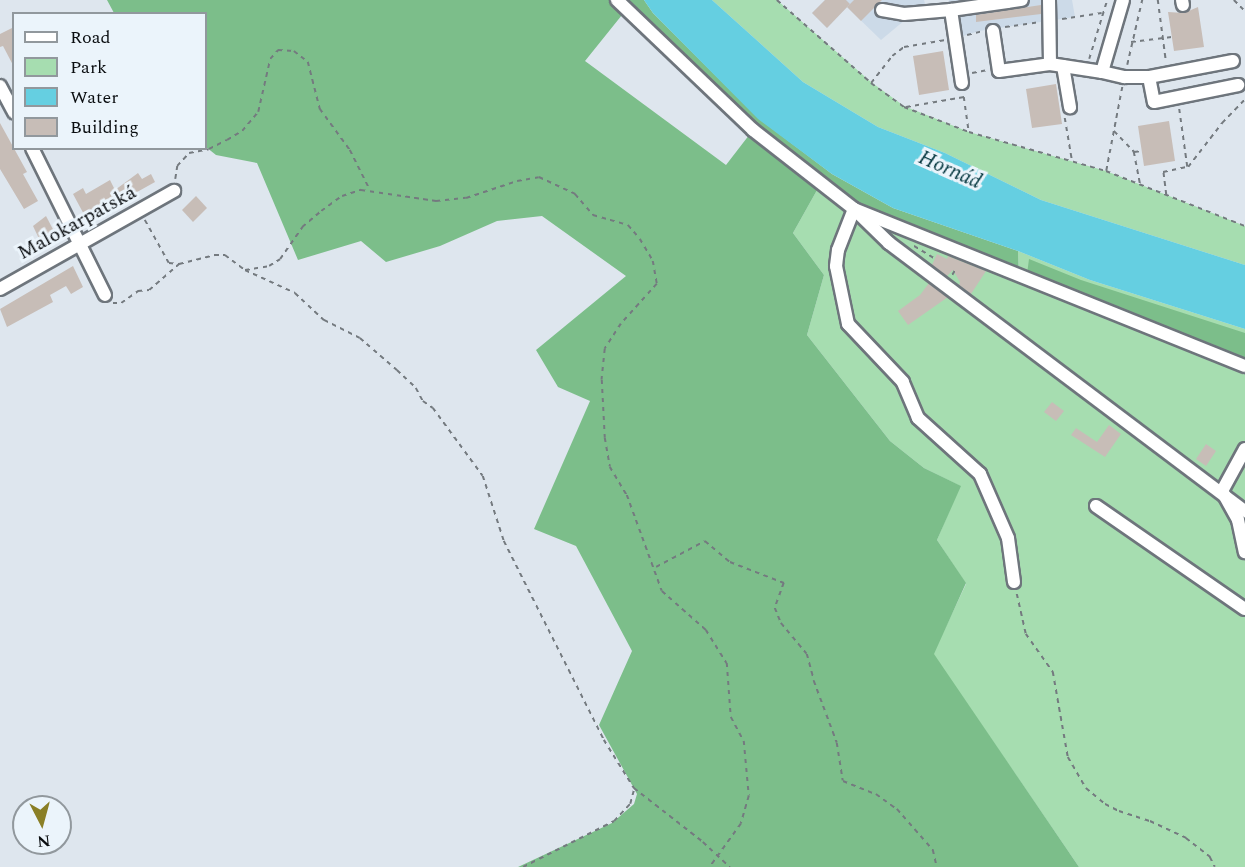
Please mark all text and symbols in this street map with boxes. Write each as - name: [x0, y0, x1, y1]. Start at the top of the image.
- legend: [12, 12, 207, 150]
- text: Road: [70, 24, 111, 51]
- text: Park: [70, 54, 107, 81]
- text: Water: [70, 84, 118, 111]
- text: Building: [70, 114, 139, 141]
- water label: Hornád: [915, 145, 985, 195]
- street label: Malokarpatská: [14, 181, 140, 265]
- north arrow: [12, 795, 72, 855]
- text: N: [36, 828, 51, 854]

